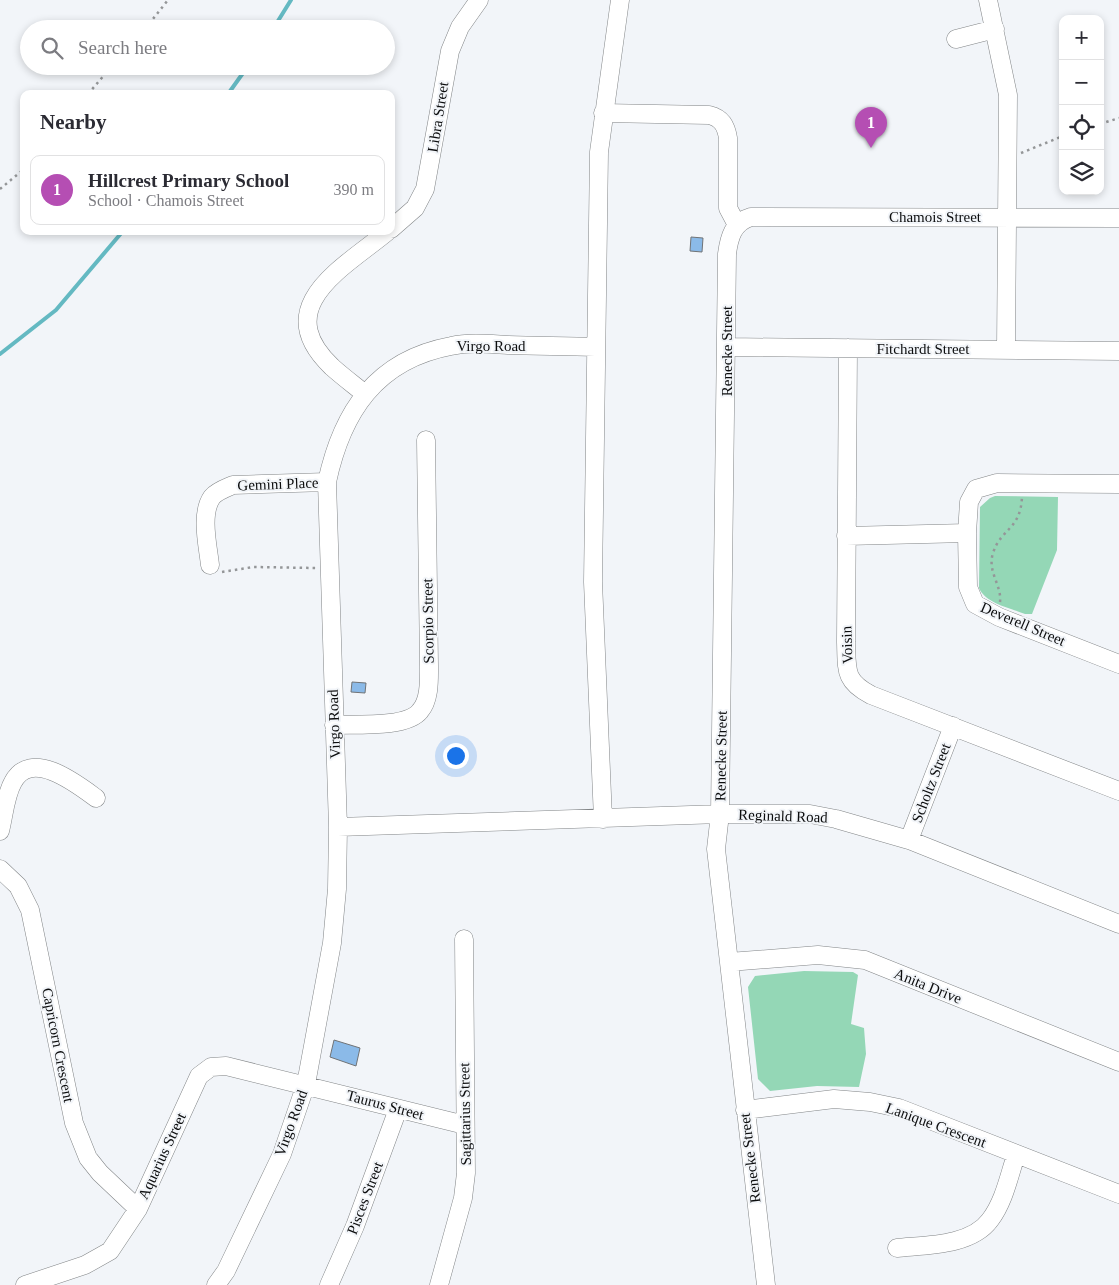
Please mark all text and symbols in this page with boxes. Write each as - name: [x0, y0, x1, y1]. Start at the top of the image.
- map controls: [1059, 15, 1104, 195]
- button: +: [1059, 15, 1104, 60]
- search box: [20, 20, 395, 75]
- icon: search: [38, 34, 66, 62]
- text: Search here: [78, 37, 167, 58]
- button: −: [1059, 60, 1104, 105]
- street label: Libra Street: [425, 80, 452, 153]
- button: locate: [1059, 105, 1104, 150]
- pin: 1: [855, 107, 887, 148]
- text: Nearby: [40, 110, 107, 134]
- button: layers: [1059, 150, 1104, 195]
- text: Hillcrest Primary School: [88, 170, 289, 191]
- text: 1: [53, 181, 61, 198]
- text: 390 m: [334, 181, 374, 198]
- text: School · Chamois Street: [88, 192, 244, 209]
- street label: Chamois Street: [889, 209, 982, 225]
- street label: Renecke Street: [719, 305, 735, 396]
- street label: Virgo Road: [456, 338, 526, 354]
- street label: Fitchardt Street: [877, 341, 970, 357]
- street label: Gemini Place: [237, 475, 319, 493]
- street label: Scorpio Street: [419, 577, 437, 664]
- street label: Deverell Street: [978, 599, 1068, 649]
- street label: Voisin: [838, 625, 856, 664]
- street label: Virgo Road: [325, 689, 343, 759]
- street label: Renecke Street: [712, 710, 730, 801]
- street label: Scholtz Street: [909, 740, 954, 825]
- your location: [443, 743, 469, 769]
- street label: Reginald Road: [738, 806, 829, 826]
- street label: Anita Drive: [892, 965, 964, 1007]
- street label: Capricorn Crescent: [39, 986, 77, 1104]
- street label: Sagittarius Street: [456, 1062, 474, 1166]
- street label: Virgo Road: [272, 1087, 311, 1158]
- street label: Taurus Street: [345, 1087, 426, 1123]
- street label: Lanique Crescent: [884, 1099, 989, 1151]
- street label: Aquarius Street: [135, 1109, 189, 1202]
- street label: Renecke Street: [736, 1111, 763, 1204]
- street label: Pisces Street: [344, 1159, 386, 1236]

